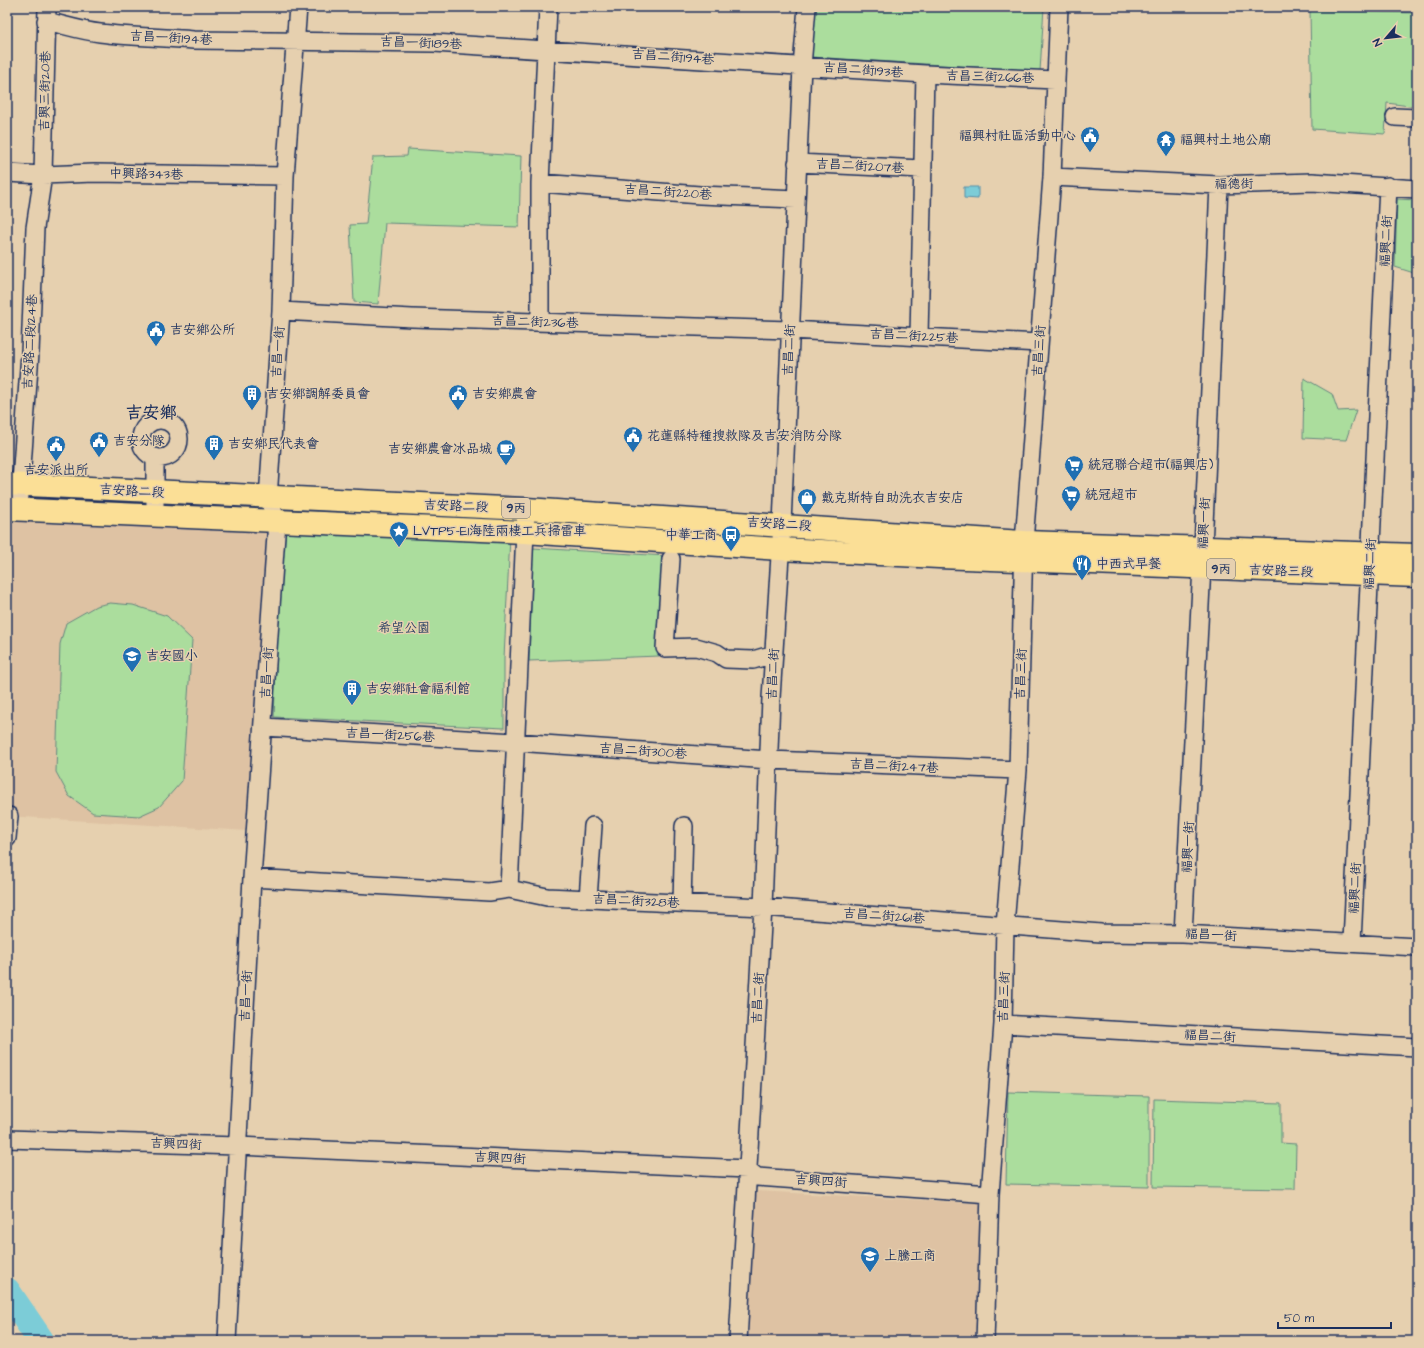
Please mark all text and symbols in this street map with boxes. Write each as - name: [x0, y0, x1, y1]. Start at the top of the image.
- north arrow: [1366, 18, 1406, 58]
- street label: 吉昌一街194巷: [129, 27, 213, 49]
- street label: 吉昌一街189巷: [379, 33, 463, 53]
- text: N: [1369, 36, 1386, 49]
- street label: 吉昌二街194巷: [631, 45, 715, 69]
- street label: 吉興三街20巷: [35, 51, 55, 131]
- street label: 吉昌二街193巷: [822, 58, 904, 82]
- street label: 吉昌三街266巷: [945, 66, 1035, 88]
- public building icon: 福興村社區活動中心: [1079, 125, 1101, 153]
- place label: 福興村社區活動中心: [959, 127, 1076, 145]
- temple icon: 福興村土地公廟: [1155, 129, 1177, 157]
- place label: 福興村土地公廟: [1180, 131, 1271, 149]
- street label: 吉昌二街207巷: [815, 155, 905, 177]
- street label: 中興路343巷: [109, 164, 183, 184]
- street label: 福德街: [1214, 175, 1254, 193]
- street label: 吉昌二街220巷: [623, 180, 713, 204]
- street label: 福興二街: [1376, 215, 1396, 267]
- street label: 吉安路二段124巷: [19, 294, 41, 390]
- street label: 吉昌二街236巷: [491, 311, 579, 333]
- public building icon: 吉安鄉公所: [145, 319, 167, 347]
- place label: 吉安鄉公所: [170, 321, 235, 339]
- street label: 吉昌二街: [779, 324, 799, 376]
- street label: 吉昌三街: [1028, 324, 1050, 378]
- street label: 吉昌一街: [267, 325, 289, 379]
- street label: 吉昌二街225巷: [869, 325, 959, 347]
- building icon: 吉安鄉調解委員會: [241, 383, 263, 411]
- public building icon: 吉安鄉農會: [447, 383, 469, 411]
- place label: 吉安鄉調解委員會: [266, 385, 370, 403]
- place label: 吉安鄉農會: [472, 385, 537, 403]
- district label: 吉安鄉: [126, 401, 177, 425]
- public building icon: 花蓮縣特種搜救隊及吉安消防分隊: [622, 425, 644, 453]
- place label: 花蓮縣特種搜救隊及吉安消防分隊: [647, 427, 842, 445]
- public building icon: 吉安分隊: [88, 430, 110, 458]
- place label: 吉安分隊: [113, 432, 165, 450]
- building icon: 吉安鄉民代表會: [203, 433, 225, 461]
- public building icon: 吉安派出所: [45, 434, 67, 462]
- place label: 吉安鄉民代表會: [228, 435, 319, 453]
- cafe icon: 吉安鄉農會冰品城: [495, 438, 517, 466]
- place label: 吉安鄉農會冰品城: [388, 440, 492, 458]
- supermarket icon: 統冠聯合超市(福興店): [1063, 454, 1085, 482]
- place label: 統冠聯合超市(福興店): [1088, 456, 1214, 474]
- place label: 吉安派出所: [23, 461, 89, 479]
- street label: 吉安路二段: [99, 480, 165, 502]
- supermarket icon: 統冠超市: [1060, 484, 1082, 512]
- place label: 統冠超市: [1085, 486, 1137, 504]
- shop icon: 戴克斯特自助洗衣吉安店: [796, 487, 818, 515]
- place label: 戴克斯特自助洗衣吉安店: [821, 489, 964, 507]
- street label: 吉安路二段: [423, 496, 489, 516]
- street label: 福興一街: [1194, 497, 1214, 549]
- road number: 9丙: [502, 498, 530, 518]
- street label: 吉安路二段: [746, 513, 812, 535]
- place icon: LVTP5-E1海陸兩棲工兵掃雷車: [388, 520, 410, 548]
- place label: LVTP5-E1海陸兩棲工兵掃雷車: [413, 522, 586, 540]
- bus stop icon: 中華工商: [720, 524, 742, 552]
- place label: 中華工商: [665, 526, 717, 544]
- street label: 福興二街: [1360, 538, 1380, 590]
- restaurant icon: 中西式早餐: [1071, 553, 1093, 581]
- place label: 中西式早餐: [1096, 555, 1161, 573]
- road number: 9丙: [1207, 559, 1235, 579]
- street label: 吉安路三段: [1248, 561, 1314, 581]
- park label: 希望公園: [378, 619, 430, 637]
- school or university icon: 吉安國小: [121, 645, 143, 673]
- street label: 吉昌一街: [256, 646, 278, 700]
- place label: 吉安國小: [146, 647, 198, 665]
- street label: 吉昌二街: [763, 648, 783, 700]
- street label: 吉昌三街: [1011, 648, 1031, 700]
- building icon: 吉安鄉社會福利館: [341, 678, 363, 706]
- place label: 吉安鄉社會福利館: [366, 680, 470, 698]
- street label: 吉昌一街256巷: [345, 724, 435, 746]
- street label: 吉昌二街300巷: [598, 739, 688, 763]
- street label: 吉昌二街247巷: [849, 755, 939, 777]
- street label: 福興一街: [1178, 821, 1198, 873]
- street label: 福興二街: [1345, 862, 1365, 914]
- street label: 吉昌二街328巷: [592, 890, 680, 912]
- street label: 吉昌二街261巷: [842, 904, 926, 928]
- street label: 福昌一街: [1185, 925, 1237, 945]
- street label: 吉昌一街: [236, 970, 256, 1022]
- street label: 吉昌三街: [994, 971, 1014, 1023]
- street label: 吉昌二街: [748, 972, 768, 1024]
- street label: 福昌二街: [1184, 1026, 1236, 1046]
- street label: 吉興四街: [150, 1134, 202, 1154]
- street label: 吉興四街: [474, 1148, 526, 1168]
- street label: 吉興四街: [794, 1170, 848, 1192]
- school or university icon: 上騰工商: [859, 1245, 881, 1273]
- place label: 上騰工商: [884, 1247, 936, 1265]
- scale bar: [1278, 1304, 1391, 1330]
- text: 50 m: [1284, 1310, 1315, 1327]

